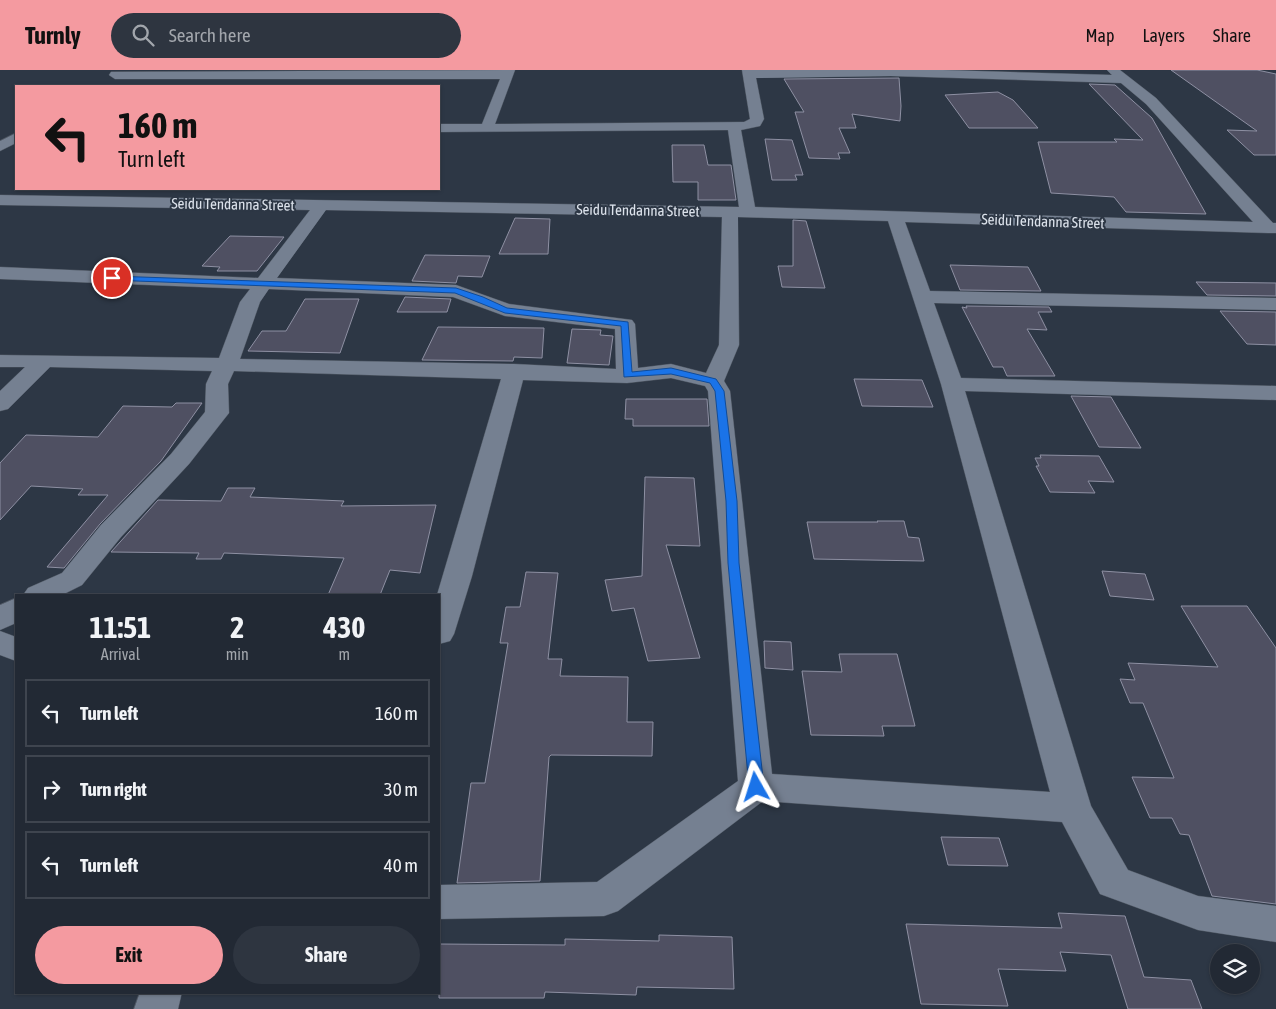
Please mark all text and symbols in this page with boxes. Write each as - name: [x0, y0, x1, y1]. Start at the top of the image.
- search box: [111, 13, 461, 58]
- icon: search: [129, 21, 157, 49]
- text: Turnly: [25, 22, 81, 49]
- text: Search here: [169, 24, 251, 46]
- text: Map: [1085, 25, 1114, 46]
- text: Layers: [1142, 25, 1185, 46]
- text: Share: [1213, 25, 1251, 46]
- icon: left: [35, 105, 100, 170]
- text: 160 m: [118, 105, 197, 145]
- text: Turn left: [118, 146, 185, 172]
- street label: Seidu Tendanna Street: [171, 194, 295, 214]
- street label: Seidu Tendanna Street: [576, 200, 700, 220]
- street label: Seidu Tendanna Street: [981, 210, 1105, 232]
- pin: [91, 257, 133, 299]
- icon: arrive: [98, 264, 126, 292]
- text: 11:51: [89, 610, 151, 644]
- text: 2: [230, 610, 244, 644]
- text: 430: [323, 610, 365, 644]
- text: Arrival: [101, 645, 140, 663]
- text: min: [226, 645, 249, 663]
- text: m: [339, 645, 350, 663]
- icon: left: [37, 699, 65, 727]
- text: Turn left: [80, 702, 138, 724]
- text: 160 m: [375, 702, 418, 724]
- position arrow: [729, 760, 781, 812]
- icon: right: [37, 775, 65, 803]
- text: Turn right: [80, 778, 147, 800]
- text: 30 m: [384, 778, 418, 800]
- icon: left: [37, 851, 65, 879]
- text: Turn left: [80, 854, 138, 876]
- text: 40 m: [384, 854, 418, 876]
- button: Exit: [35, 926, 223, 984]
- button: Share: [233, 926, 420, 984]
- map controls: [1210, 944, 1260, 994]
- button: layers: [1210, 944, 1260, 994]

